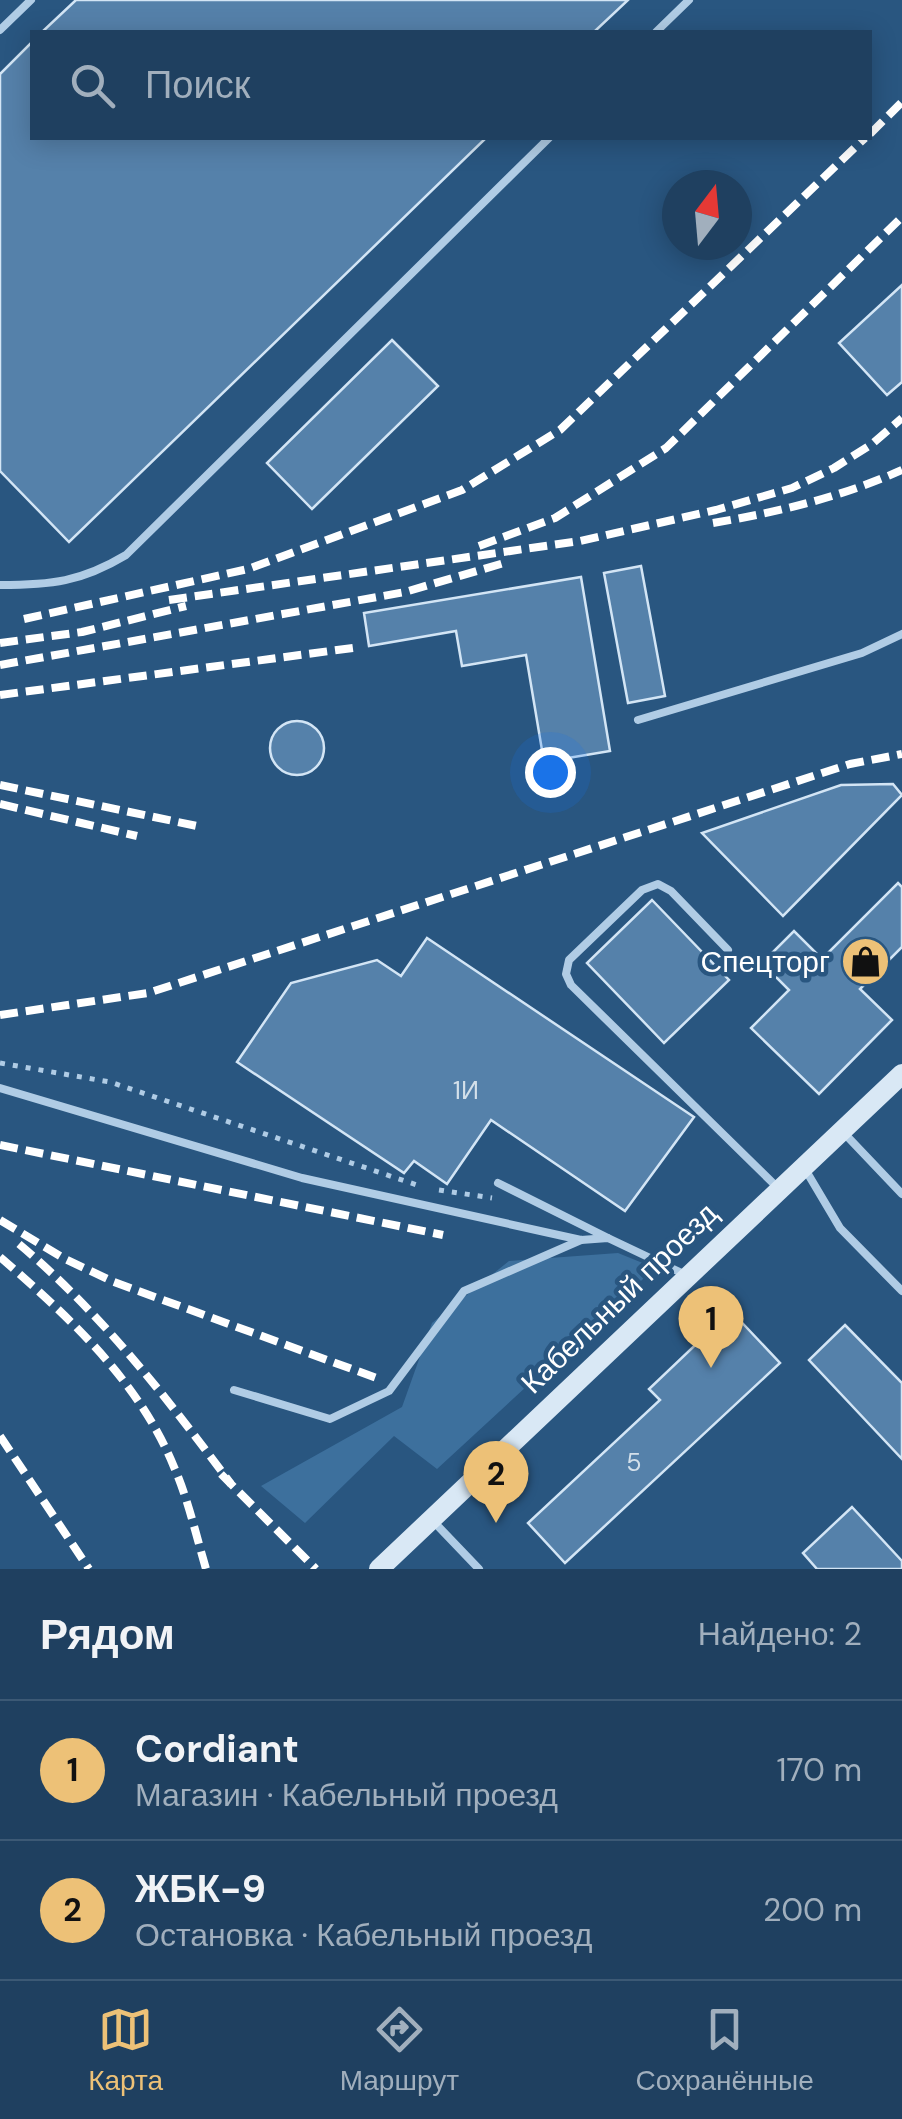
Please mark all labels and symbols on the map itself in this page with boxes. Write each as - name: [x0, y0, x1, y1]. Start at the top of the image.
- north arrow: [662, 170, 752, 260]
- your location: [525, 747, 576, 798]
- shop icon: Спецторг: [839, 935, 891, 987]
- place label: Спецторг: [701, 942, 830, 981]
- house number: 1И: [453, 1074, 479, 1107]
- street label: Кабельный проезд: [512, 1194, 726, 1402]
- pin: 1: [678, 1286, 744, 1368]
- pin: 2: [464, 1440, 528, 1523]
- house number: 5: [626, 1446, 642, 1479]

